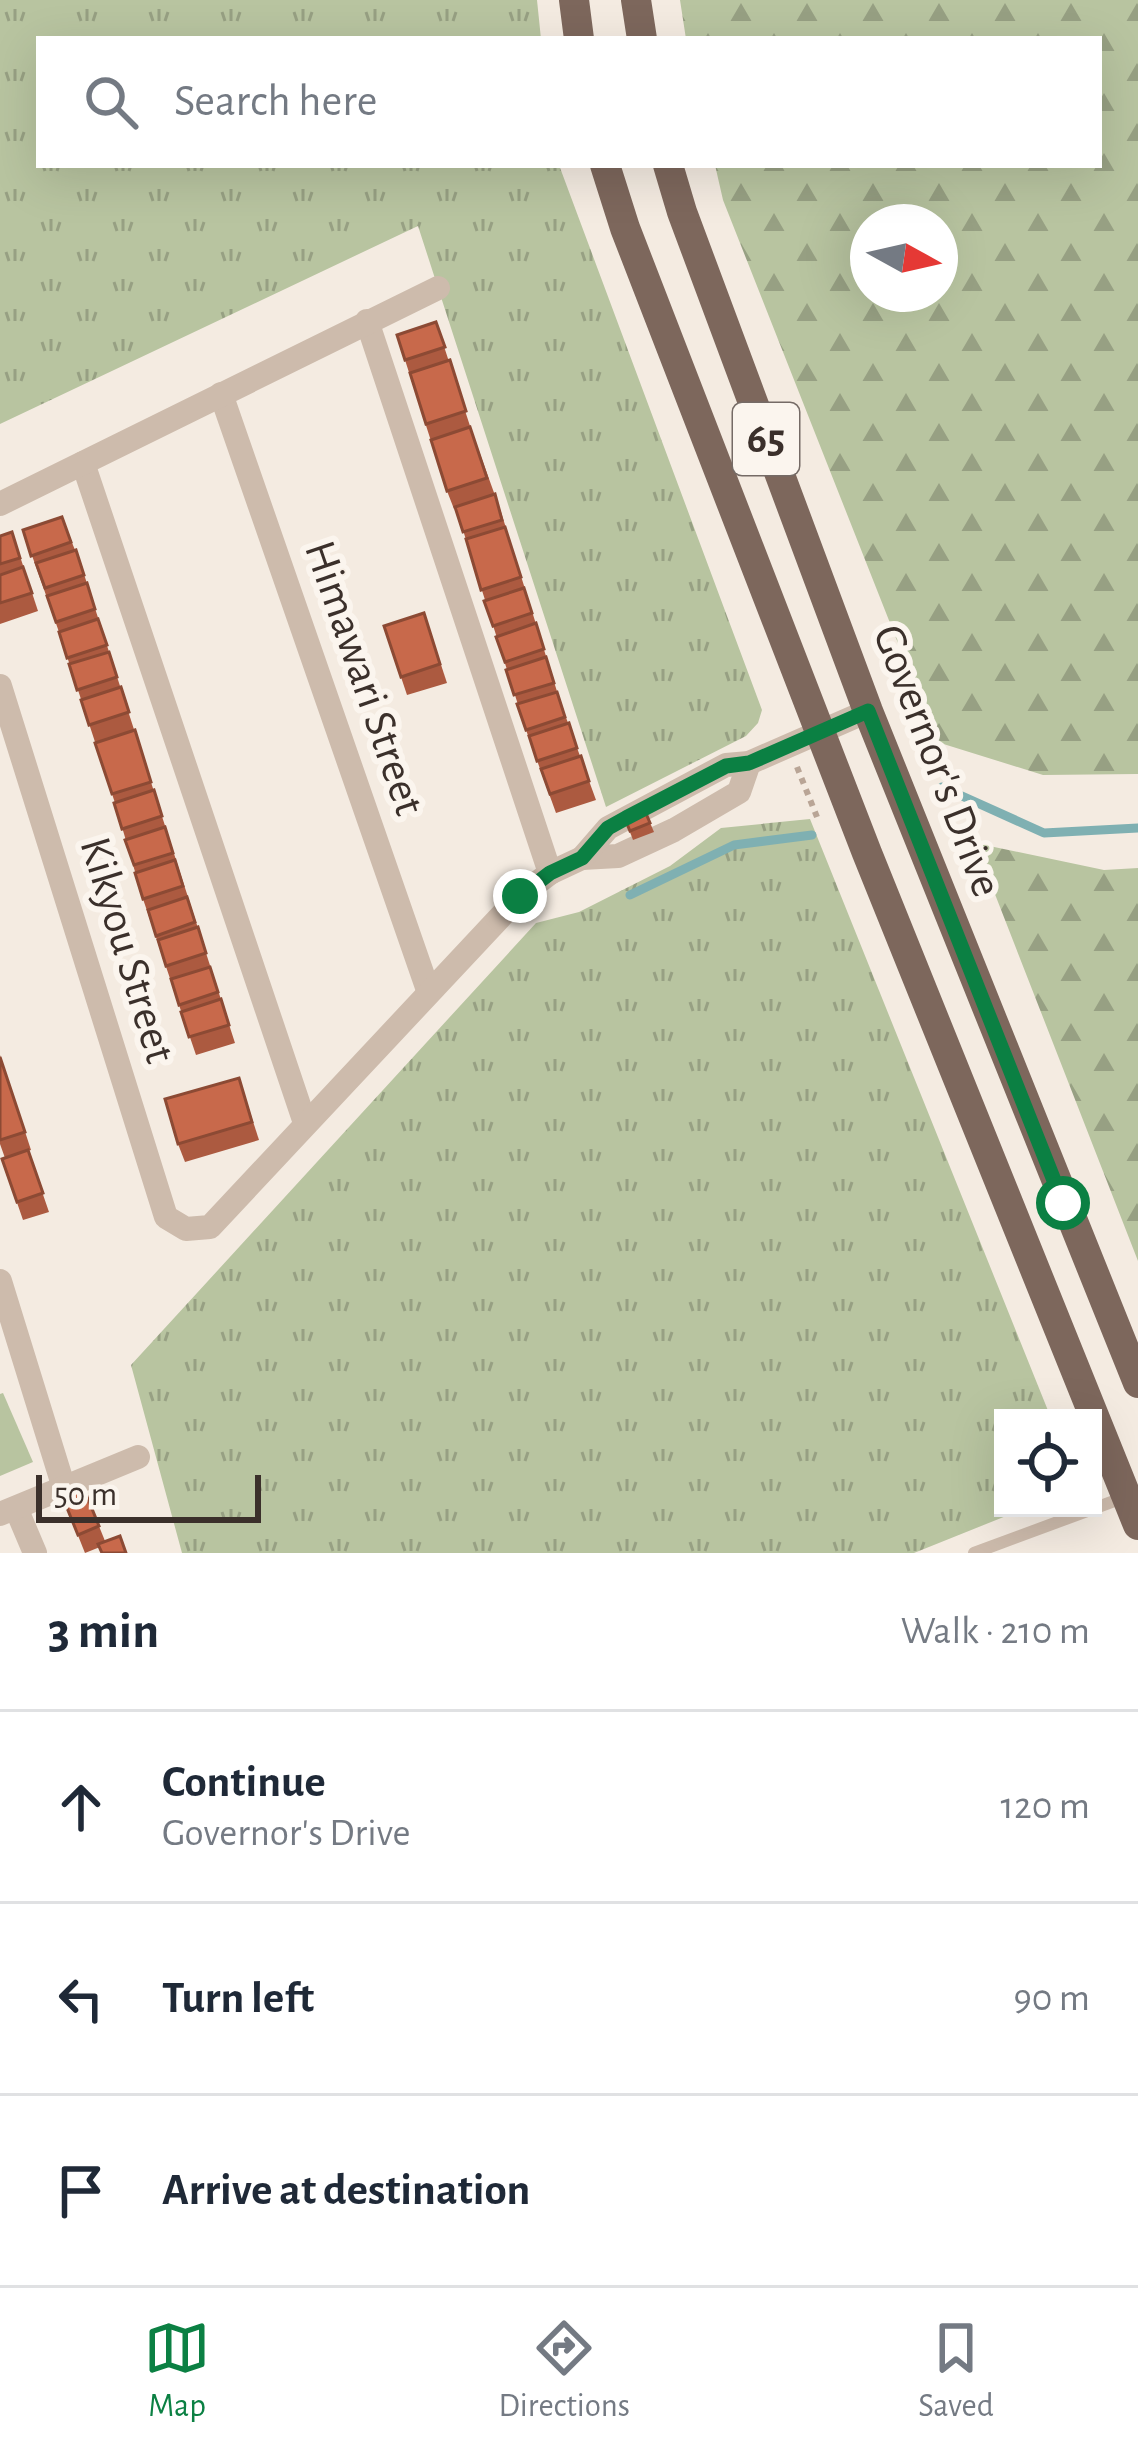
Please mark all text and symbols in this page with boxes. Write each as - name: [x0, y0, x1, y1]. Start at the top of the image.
- search box: [36, 36, 1102, 168]
- icon: search: [78, 69, 144, 135]
- text: Search here: [174, 79, 377, 124]
- north arrow: [850, 204, 958, 312]
- road number: 65: [733, 403, 799, 475]
- street label: Himawari Street: [296, 535, 432, 821]
- street label: Governor's Drive: [865, 619, 1009, 903]
- street label: Kikyou Street: [71, 832, 183, 1068]
- route end: [493, 869, 547, 923]
- route start: [1036, 1176, 1090, 1230]
- map controls: [994, 1409, 1102, 1517]
- button: locate: [994, 1409, 1102, 1517]
- scale bar: [36, 1469, 261, 1522]
- text: 50 m: [54, 1479, 117, 1512]
- text: 3 min: [48, 1606, 159, 1657]
- text: Walk · 210 m: [901, 1612, 1090, 1651]
- text: Continue: [162, 1760, 326, 1805]
- icon: ahead: [48, 1774, 114, 1840]
- text: 120 m: [1001, 1787, 1090, 1826]
- text: Governor's Drive: [162, 1814, 410, 1853]
- icon: left: [48, 1966, 114, 2032]
- text: Turn left: [162, 1976, 314, 2021]
- text: 90 m: [1013, 1979, 1090, 2018]
- icon: arrive: [48, 2158, 114, 2224]
- text: Arrive at destination: [162, 2168, 530, 2213]
- tab: Map: [144, 2315, 210, 2427]
- tab: Directions: [498, 2315, 630, 2427]
- tab: Saved: [918, 2315, 994, 2427]

